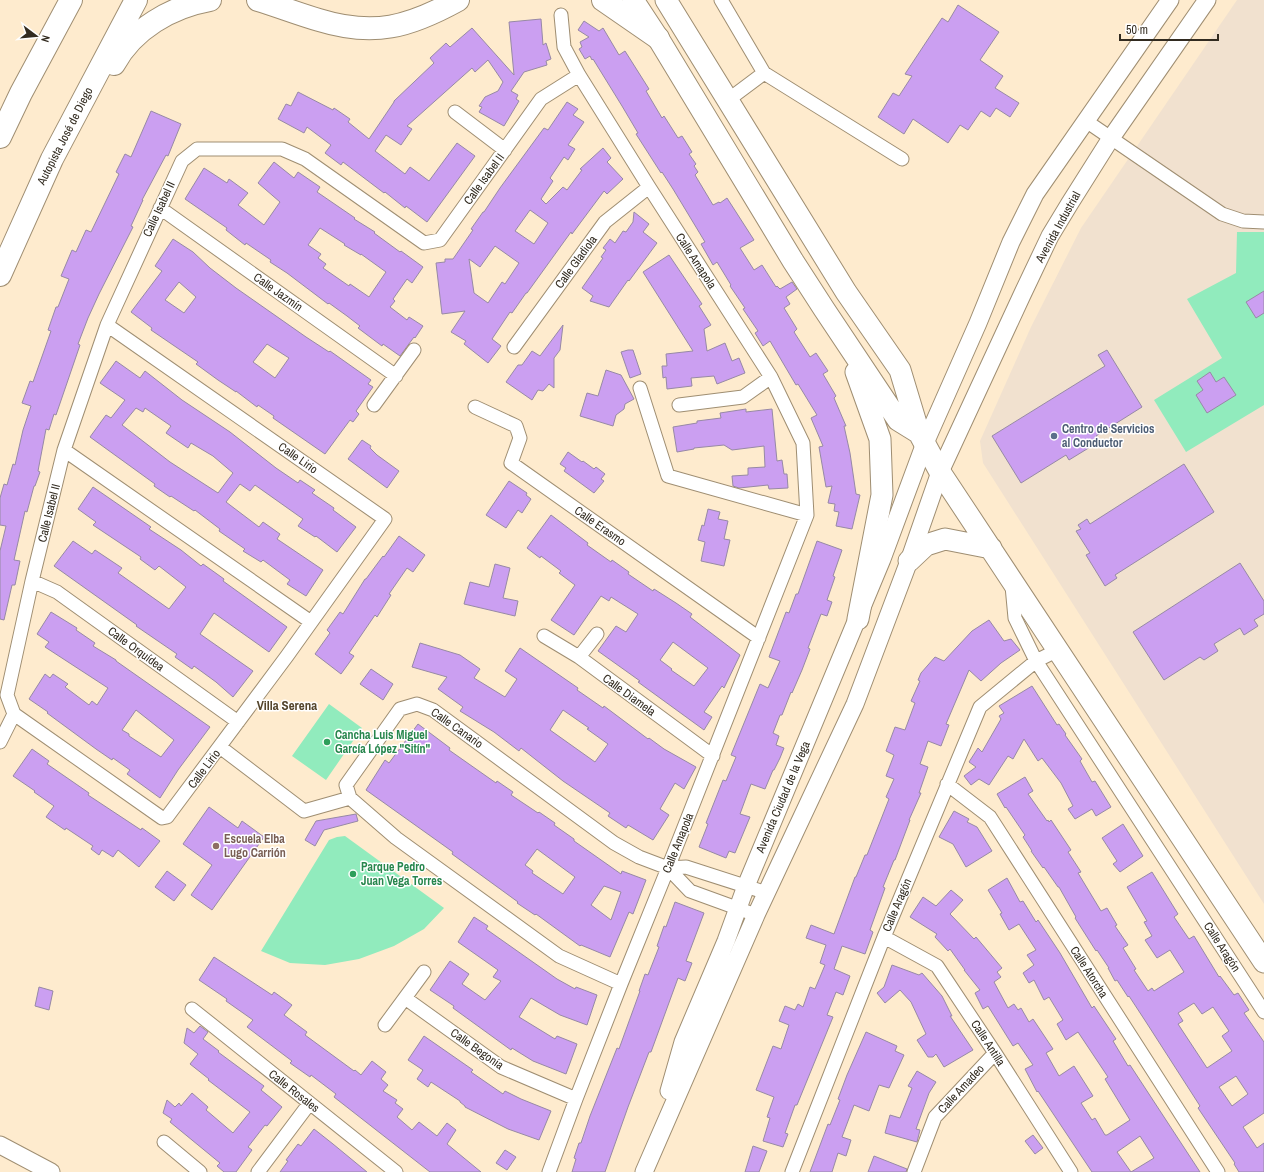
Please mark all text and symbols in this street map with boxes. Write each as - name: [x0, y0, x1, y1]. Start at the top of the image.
- north arrow: [16, 16, 56, 56]
- scale bar: [1120, 16, 1218, 42]
- text: 50 m: [1126, 22, 1148, 38]
- text: N: [38, 34, 53, 44]
- street label: Autopista José de Diego: [33, 84, 97, 189]
- street label: Calle Isabel II: [460, 150, 508, 208]
- street label: Calle Isabel II: [139, 179, 179, 239]
- street label: Avenida Industrial: [1031, 189, 1084, 266]
- street label: Calle Amapola: [672, 230, 720, 292]
- street label: Calle Gladiola: [551, 232, 601, 292]
- street label: Calle Jazmín: [250, 269, 306, 315]
- place label: Centro de Servicios al Conductor: [1062, 421, 1155, 451]
- marker: Centro de Servicios al Conductor: [1049, 431, 1059, 441]
- street label: Calle Lirio: [275, 439, 321, 477]
- street label: Calle Isabel II: [34, 482, 64, 544]
- street label: Calle Erasmo: [571, 503, 629, 549]
- street label: Calle Orquídea: [105, 623, 168, 675]
- street label: Calle Diamela: [599, 670, 659, 720]
- district label: Villa Serena: [257, 697, 317, 714]
- street label: Calle Canario: [428, 704, 486, 752]
- place label: Cancha Luis Miguel García López "Sitín": [335, 727, 431, 757]
- marker: Cancha Luis Miguel García López "Sitín": [322, 737, 332, 747]
- street label: Avenida Ciudad de la Vega: [752, 738, 814, 856]
- street label: Calle Lirio: [184, 746, 224, 792]
- street label: Calle Amapola: [659, 810, 697, 875]
- place label: Escuela Elba Lugo Carrión: [224, 831, 286, 861]
- marker: Escuela Elba Lugo Carrión: [211, 841, 221, 851]
- place label: Parque Pedro Juan Vega Torres: [361, 859, 443, 889]
- marker: Parque Pedro Juan Vega Torres: [348, 869, 358, 879]
- street label: Calle Aragón: [879, 876, 915, 934]
- street label: Calle Aragón: [1200, 919, 1244, 975]
- street label: Calle Atorcha: [1066, 943, 1112, 1001]
- street label: Calle Antilla: [967, 1017, 1009, 1070]
- street label: Calle Begonia: [447, 1025, 507, 1074]
- street label: Calle Amadeo: [934, 1061, 988, 1117]
- street label: Calle Rosales: [265, 1066, 323, 1116]

